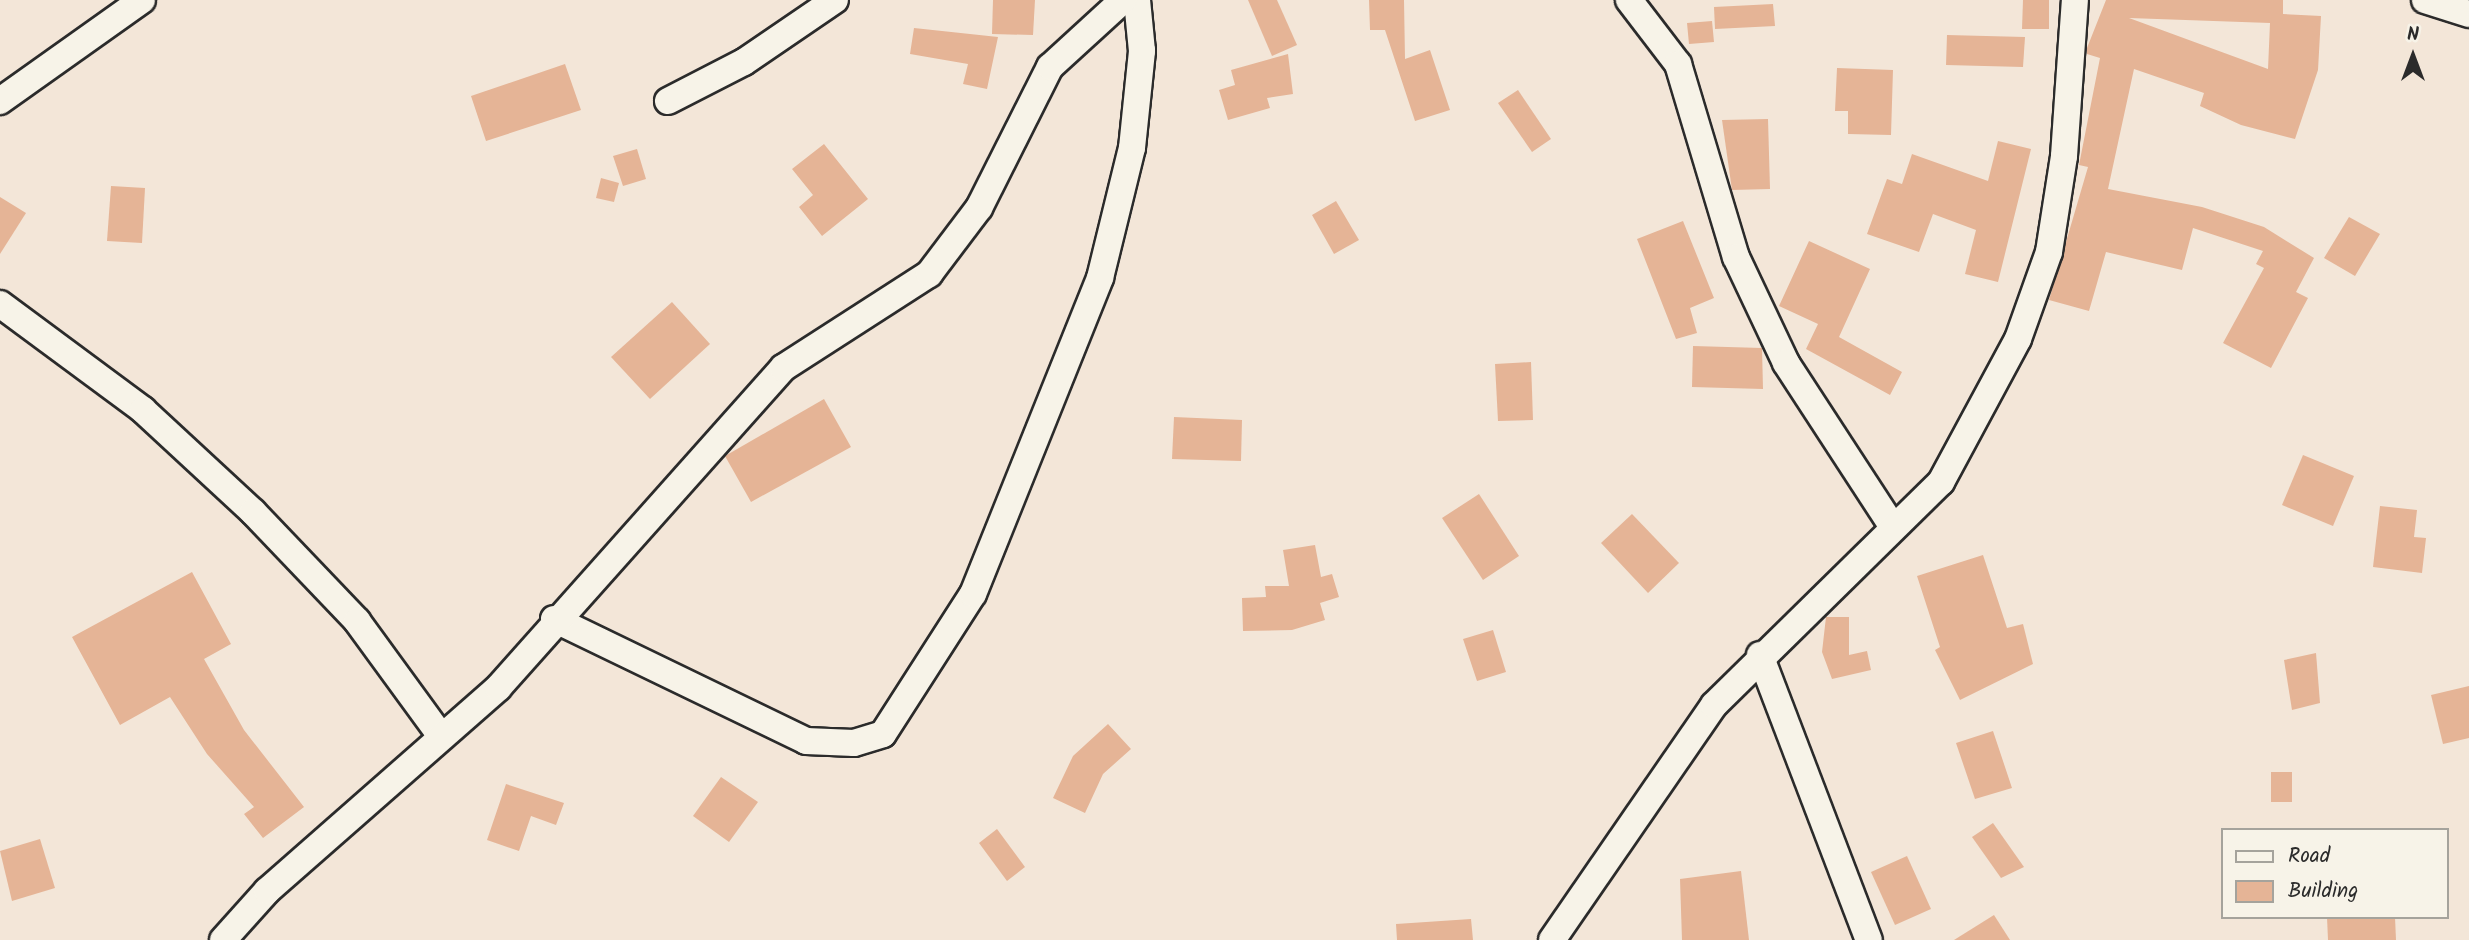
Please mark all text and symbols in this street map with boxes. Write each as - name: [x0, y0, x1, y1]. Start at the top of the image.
- text: N: [2407, 20, 2419, 50]
- north arrow: [2378, 21, 2448, 91]
- legend: [2220, 828, 2448, 919]
- text: Road: [2288, 840, 2330, 873]
- text: Building: [2288, 875, 2358, 908]

